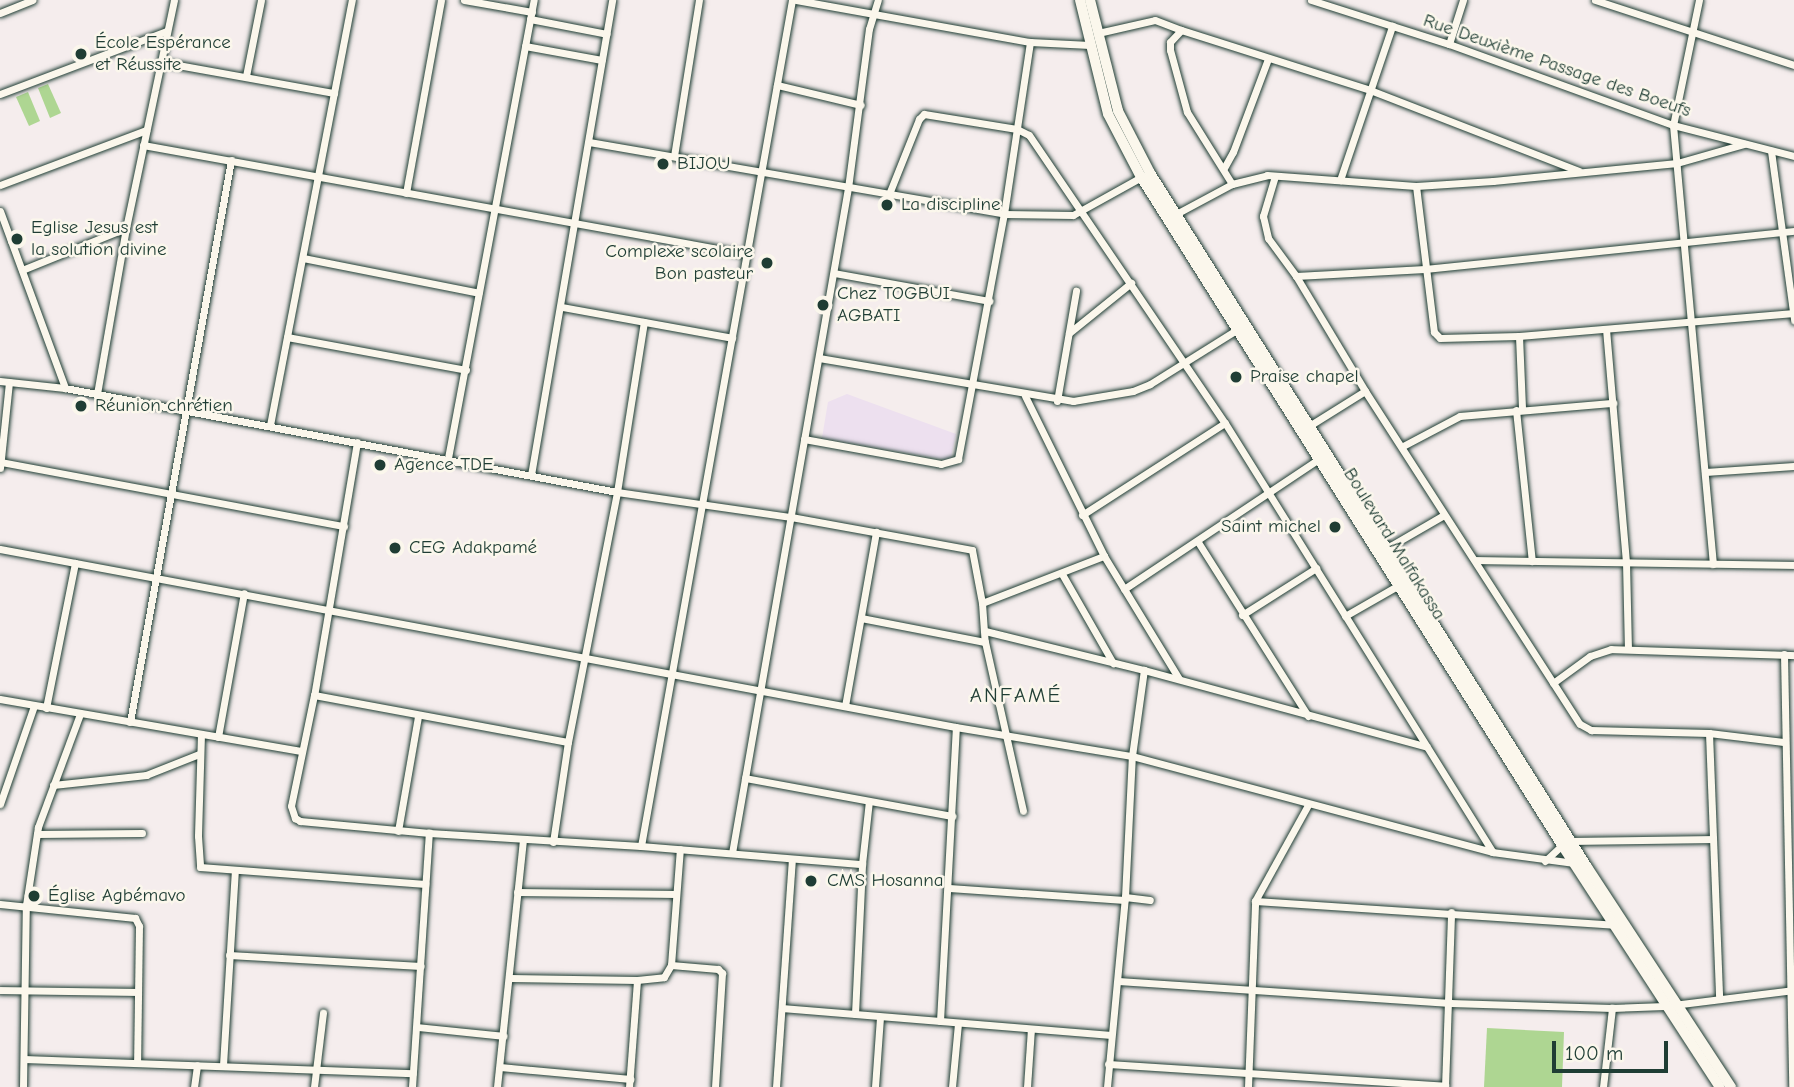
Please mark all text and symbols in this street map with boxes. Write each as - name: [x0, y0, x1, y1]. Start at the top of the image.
- street label: Rue Deuxième Passage des Boeufs: [1420, 9, 1694, 123]
- place label: École Espérance et Réussite: [95, 32, 231, 76]
- marker: École Espérance et Réussite: [73, 46, 89, 62]
- place label: BIJOU: [677, 153, 730, 175]
- marker: BIJOU: [655, 156, 671, 172]
- place label: La discipline: [901, 194, 1001, 216]
- marker: La discipline: [879, 197, 895, 213]
- place label: Eglise Jesus est la solution divine: [31, 217, 166, 261]
- marker: Eglise Jesus est la solution divine: [9, 231, 25, 247]
- place label: Complexe scolaire Bon pasteur: [605, 241, 753, 285]
- marker: Complexe scolaire Bon pasteur: [759, 255, 775, 271]
- place label: Chez TOGBUI AGBATI: [837, 283, 950, 327]
- marker: Chez TOGBUI AGBATI: [815, 297, 831, 313]
- place label: Praise chapel: [1250, 366, 1359, 388]
- marker: Praise chapel: [1228, 369, 1244, 385]
- place label: Réunion chrétien: [95, 395, 233, 417]
- marker: Réunion chrétien: [73, 398, 89, 414]
- place label: Agence TDE: [394, 454, 493, 476]
- marker: Agence TDE: [372, 457, 388, 473]
- street label: Boulevard Malfakassa: [1338, 464, 1450, 624]
- place label: Saint michel: [1221, 516, 1321, 538]
- marker: Saint michel: [1327, 519, 1343, 535]
- place label: CEG Adakpamé: [409, 537, 537, 559]
- marker: CEG Adakpamé: [387, 540, 403, 556]
- district label: ANFAMÉ: [971, 682, 1061, 708]
- place label: CMS Hosanna: [827, 870, 944, 892]
- marker: CMS Hosanna: [801, 871, 821, 891]
- place label: Église Agbémavo: [48, 885, 186, 907]
- marker: Église Agbémavo: [26, 888, 42, 904]
- scale bar: [1556, 1028, 1672, 1072]
- text: 100 m: [1565, 1041, 1623, 1065]

